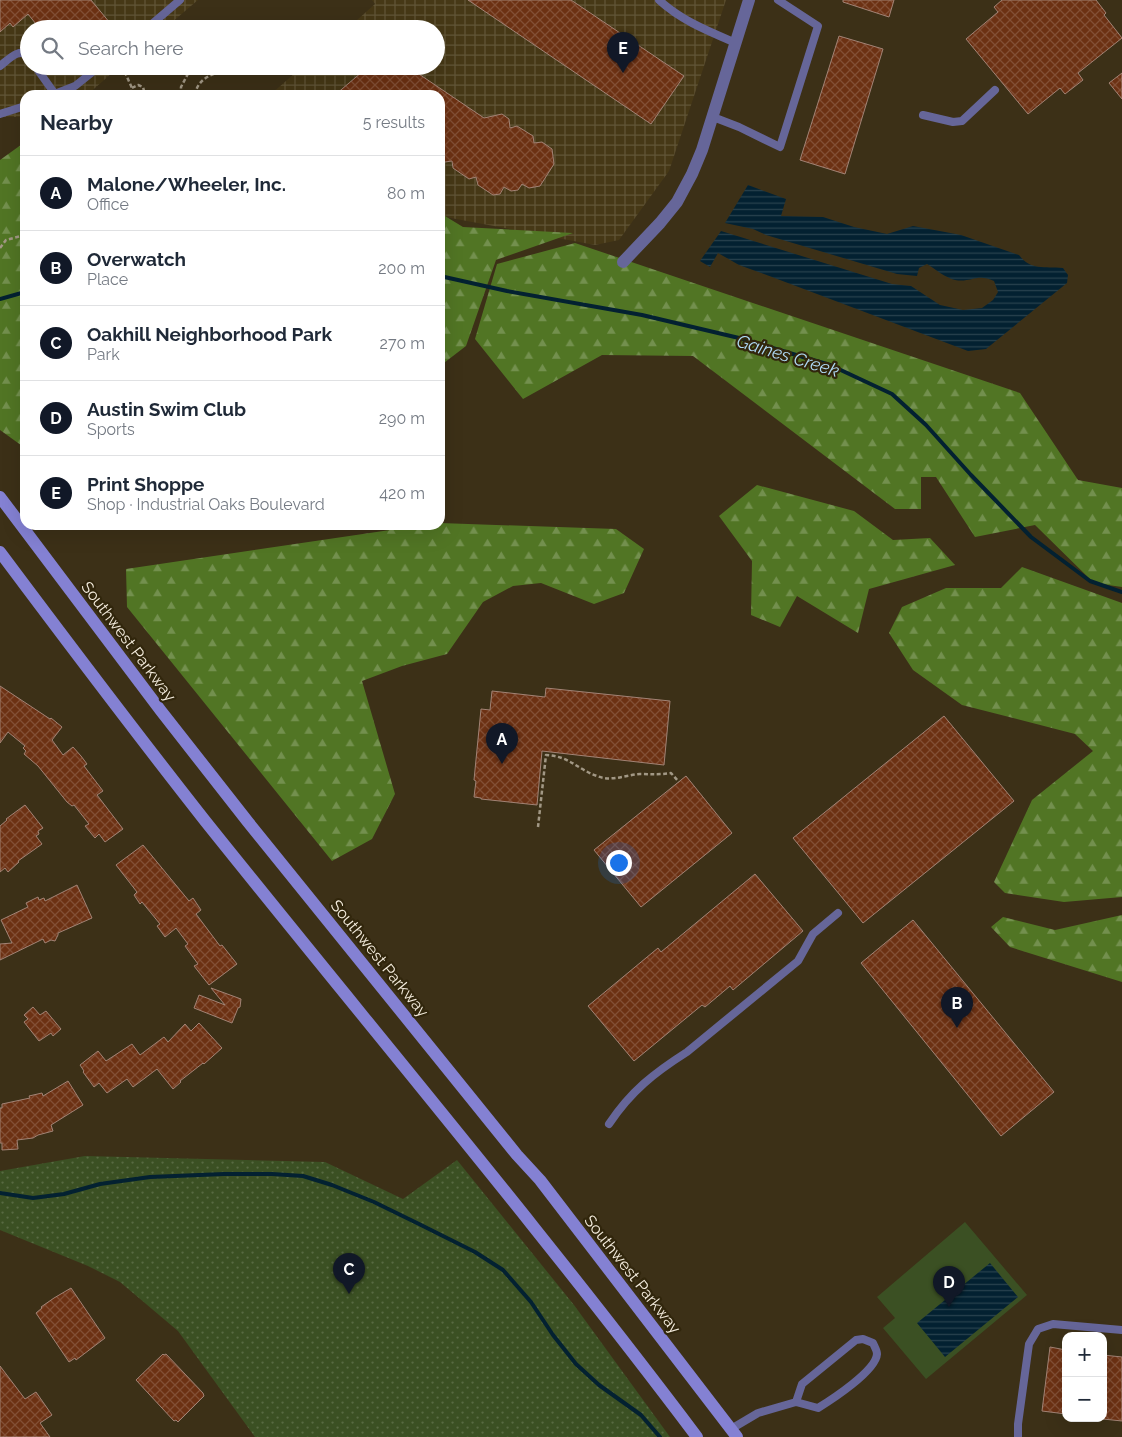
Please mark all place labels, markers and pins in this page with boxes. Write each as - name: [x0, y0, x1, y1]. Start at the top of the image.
- pin: E: [607, 32, 639, 73]
- pin: A: [486, 723, 518, 764]
- pin: B: [941, 987, 973, 1028]
- pin: C: [333, 1253, 365, 1294]
- pin: D: [933, 1266, 965, 1307]

